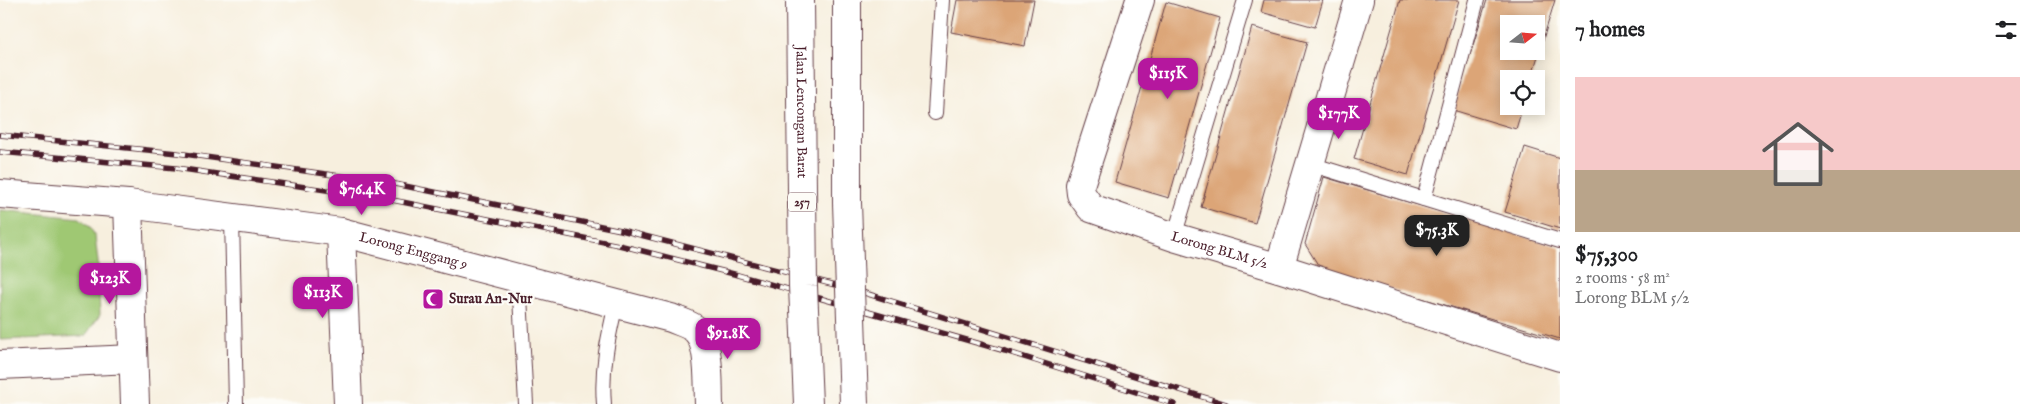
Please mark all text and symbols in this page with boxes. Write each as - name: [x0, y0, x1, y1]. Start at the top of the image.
- north arrow: [1500, 15, 1545, 60]
- map controls: [1500, 15, 1545, 115]
- icon: filters: [1992, 16, 2020, 44]
- text: 7 homes: [1575, 17, 1645, 44]
- street label: Jalan Lencongan Barat: [791, 44, 811, 178]
- pin: $115K: [1133, 58, 1203, 100]
- text: $115K: [1149, 64, 1187, 84]
- button: locate: [1500, 70, 1545, 115]
- pin: $177K: [1304, 98, 1374, 140]
- text: $177K: [1318, 104, 1360, 124]
- icon: home: [1753, 109, 1843, 199]
- pin: $76.4K: [321, 174, 403, 216]
- text: $76.4K: [339, 180, 385, 200]
- road number: 257: [788, 192, 816, 212]
- pin: $75.3K: [1396, 214, 1478, 257]
- text: $75.3K: [1415, 221, 1459, 241]
- street label: Lorong Enggang 9: [357, 228, 469, 274]
- street label: Lorong BLM 5/2: [1169, 228, 1270, 273]
- text: $75,300: [1575, 242, 1638, 269]
- pin: $123K: [75, 262, 145, 305]
- text: $123K: [90, 269, 130, 289]
- text: 2 rooms · 58 m²: [1575, 269, 1670, 289]
- pin: $113K: [288, 276, 358, 319]
- text: $113K: [304, 283, 342, 303]
- mosque icon: Surau An-Nur: [421, 287, 445, 311]
- text: Lorong BLM 5/2: [1575, 289, 1689, 309]
- place label: Surau An-Nur: [449, 290, 533, 308]
- pin: $91.8K: [687, 318, 769, 360]
- text: $91.8K: [706, 324, 750, 344]

